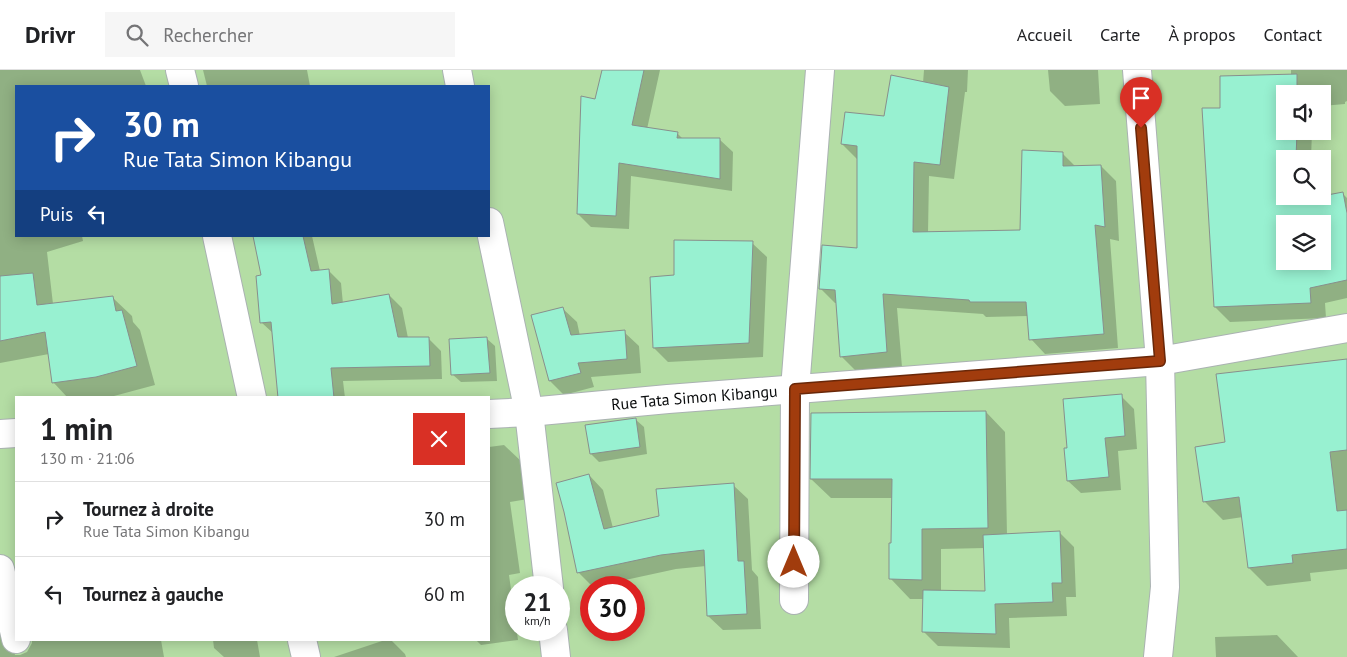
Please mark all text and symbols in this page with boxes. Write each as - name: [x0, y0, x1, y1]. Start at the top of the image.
- search box: [105, 12, 455, 57]
- text: Drivr: [25, 19, 75, 50]
- icon: search: [123, 21, 151, 49]
- text: Rechercher: [163, 23, 253, 47]
- text: Accueil: [1017, 23, 1072, 46]
- text: Carte: [1100, 23, 1141, 46]
- text: À propos: [1169, 23, 1236, 46]
- text: Contact: [1264, 23, 1322, 46]
- pin: [1120, 77, 1162, 128]
- icon: arrive: [1127, 84, 1155, 112]
- map controls: [1276, 85, 1331, 270]
- button: sound: [1276, 85, 1331, 140]
- text: 30 m: [123, 101, 200, 147]
- icon: right: [40, 105, 105, 170]
- text: Rue Tata Simon Kibangu: [123, 145, 352, 173]
- button: search: [1276, 150, 1331, 205]
- icon: left: [83, 200, 111, 228]
- text: Puis: [40, 202, 73, 226]
- button: layers: [1276, 215, 1331, 270]
- street label: Rue Tata Simon Kibangu: [610, 381, 778, 414]
- text: 1 min: [40, 409, 113, 448]
- button: close: [413, 413, 465, 465]
- text: 130 m · 21:06: [40, 448, 135, 468]
- text: Tournez à droite: [83, 497, 214, 521]
- icon: right: [40, 505, 68, 533]
- text: 30 m: [424, 507, 465, 531]
- text: Rue Tata Simon Kibangu: [83, 521, 250, 541]
- position arrow: [767, 535, 819, 587]
- speed limit sign: 30: [580, 576, 645, 641]
- icon: left: [40, 580, 68, 608]
- text: Tournez à gauche: [83, 582, 224, 606]
- text: 60 m: [424, 582, 465, 606]
- text: 21: [523, 586, 552, 618]
- text: km/h: [524, 613, 551, 628]

